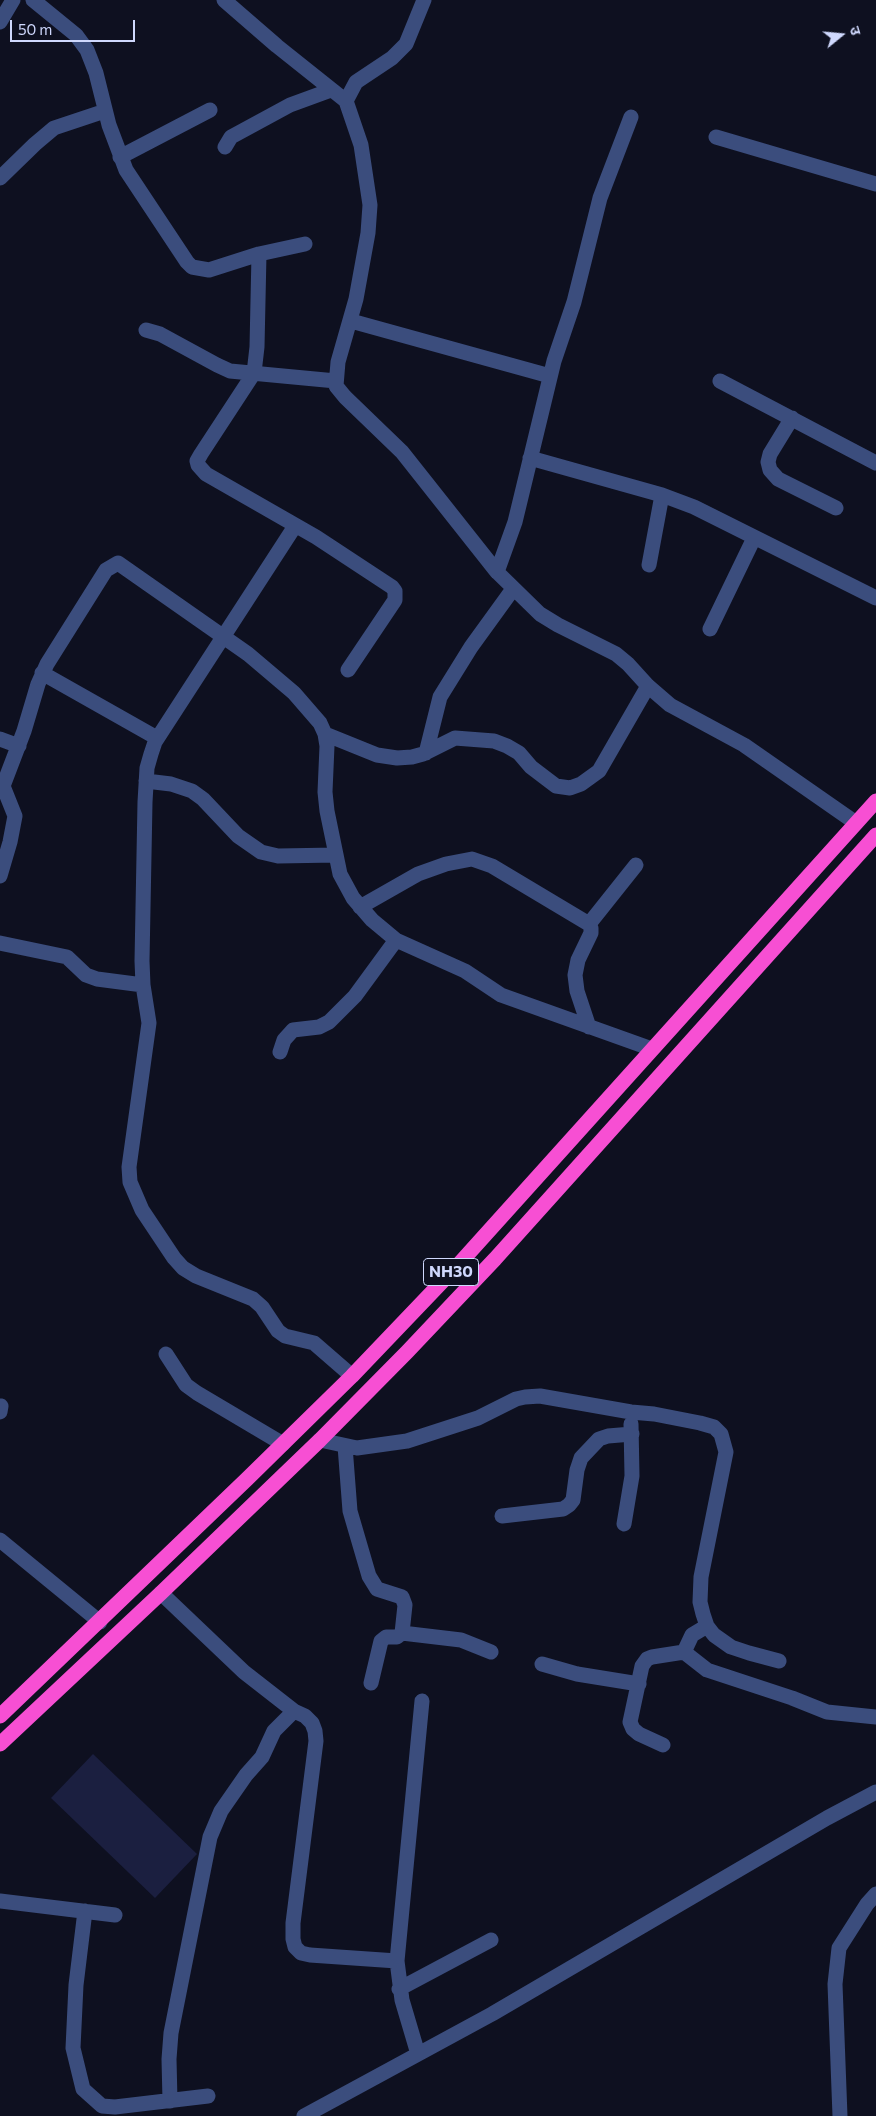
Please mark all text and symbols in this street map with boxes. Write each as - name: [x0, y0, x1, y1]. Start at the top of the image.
- scale bar: [12, 10, 138, 42]
- north arrow: [816, 10, 866, 60]
- text: 50 m: [18, 20, 52, 38]
- text: उ: [846, 24, 865, 37]
- road number: NH30: [424, 1258, 478, 1286]

